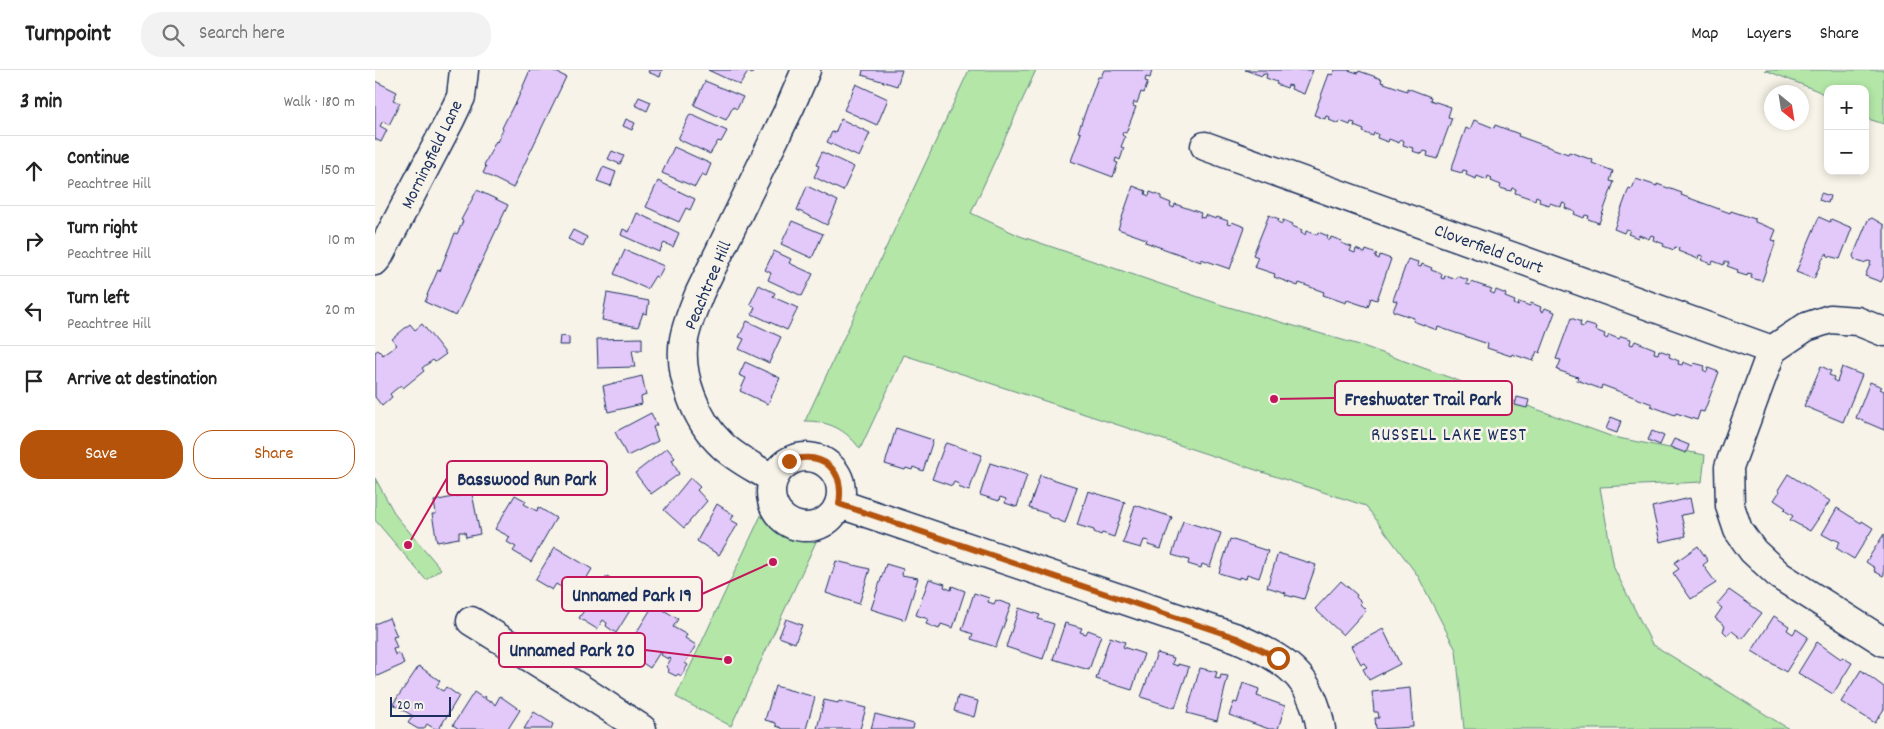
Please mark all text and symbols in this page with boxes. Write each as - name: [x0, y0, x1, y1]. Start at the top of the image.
- search box: [141, 12, 491, 57]
- text: Turnpoint: [25, 18, 111, 52]
- icon: search: [159, 21, 187, 49]
- text: Search here: [199, 21, 285, 48]
- text: Map: [1691, 22, 1718, 47]
- text: Layers: [1746, 22, 1792, 47]
- text: Share: [1820, 22, 1859, 47]
- north arrow: [1764, 85, 1809, 130]
- map controls: [1824, 85, 1869, 175]
- button: +: [1824, 85, 1869, 130]
- text: 3 min: [20, 88, 62, 118]
- text: Walk · 180 m: [284, 91, 355, 114]
- street label: Morningfield Lane: [396, 96, 470, 214]
- button: −: [1824, 130, 1869, 175]
- text: Continue: [67, 146, 129, 173]
- icon: ahead: [20, 157, 48, 185]
- text: 150 m: [321, 159, 355, 182]
- text: Peachtree Hill: [67, 173, 151, 196]
- text: Turn right: [67, 216, 138, 243]
- street label: Cloverfield Court: [1430, 219, 1546, 282]
- icon: right: [20, 227, 48, 255]
- text: 10 m: [328, 229, 355, 252]
- street label: Peachtree Hill: [679, 237, 740, 334]
- text: Peachtree Hill: [67, 243, 151, 266]
- text: Turn left: [67, 286, 130, 313]
- icon: left: [20, 297, 48, 325]
- text: 20 m: [325, 299, 355, 322]
- text: Peachtree Hill: [67, 313, 151, 336]
- icon: arrive: [20, 367, 48, 395]
- text: Arrive at destination: [67, 367, 217, 394]
- callout: Freshwater Trail Park: [1335, 381, 1512, 415]
- text: Freshwater Trail Park: [1345, 388, 1502, 415]
- district label: RUSSELL LAKE WEST: [1371, 423, 1527, 450]
- button: Save: [20, 430, 183, 479]
- button: Share: [193, 430, 355, 479]
- route end: [778, 450, 801, 473]
- callout: Basswood Run Park: [447, 461, 607, 495]
- text: Basswood Run Park: [457, 468, 597, 495]
- callout: Unnamed Park 19: [562, 577, 702, 611]
- text: Unnamed Park 19: [572, 584, 692, 611]
- callout: Unnamed Park 20: [499, 633, 645, 667]
- text: Unnamed Park 20: [509, 639, 635, 666]
- route start: [1267, 647, 1290, 670]
- scale bar: [390, 694, 451, 717]
- text: 20 m: [397, 696, 424, 716]

